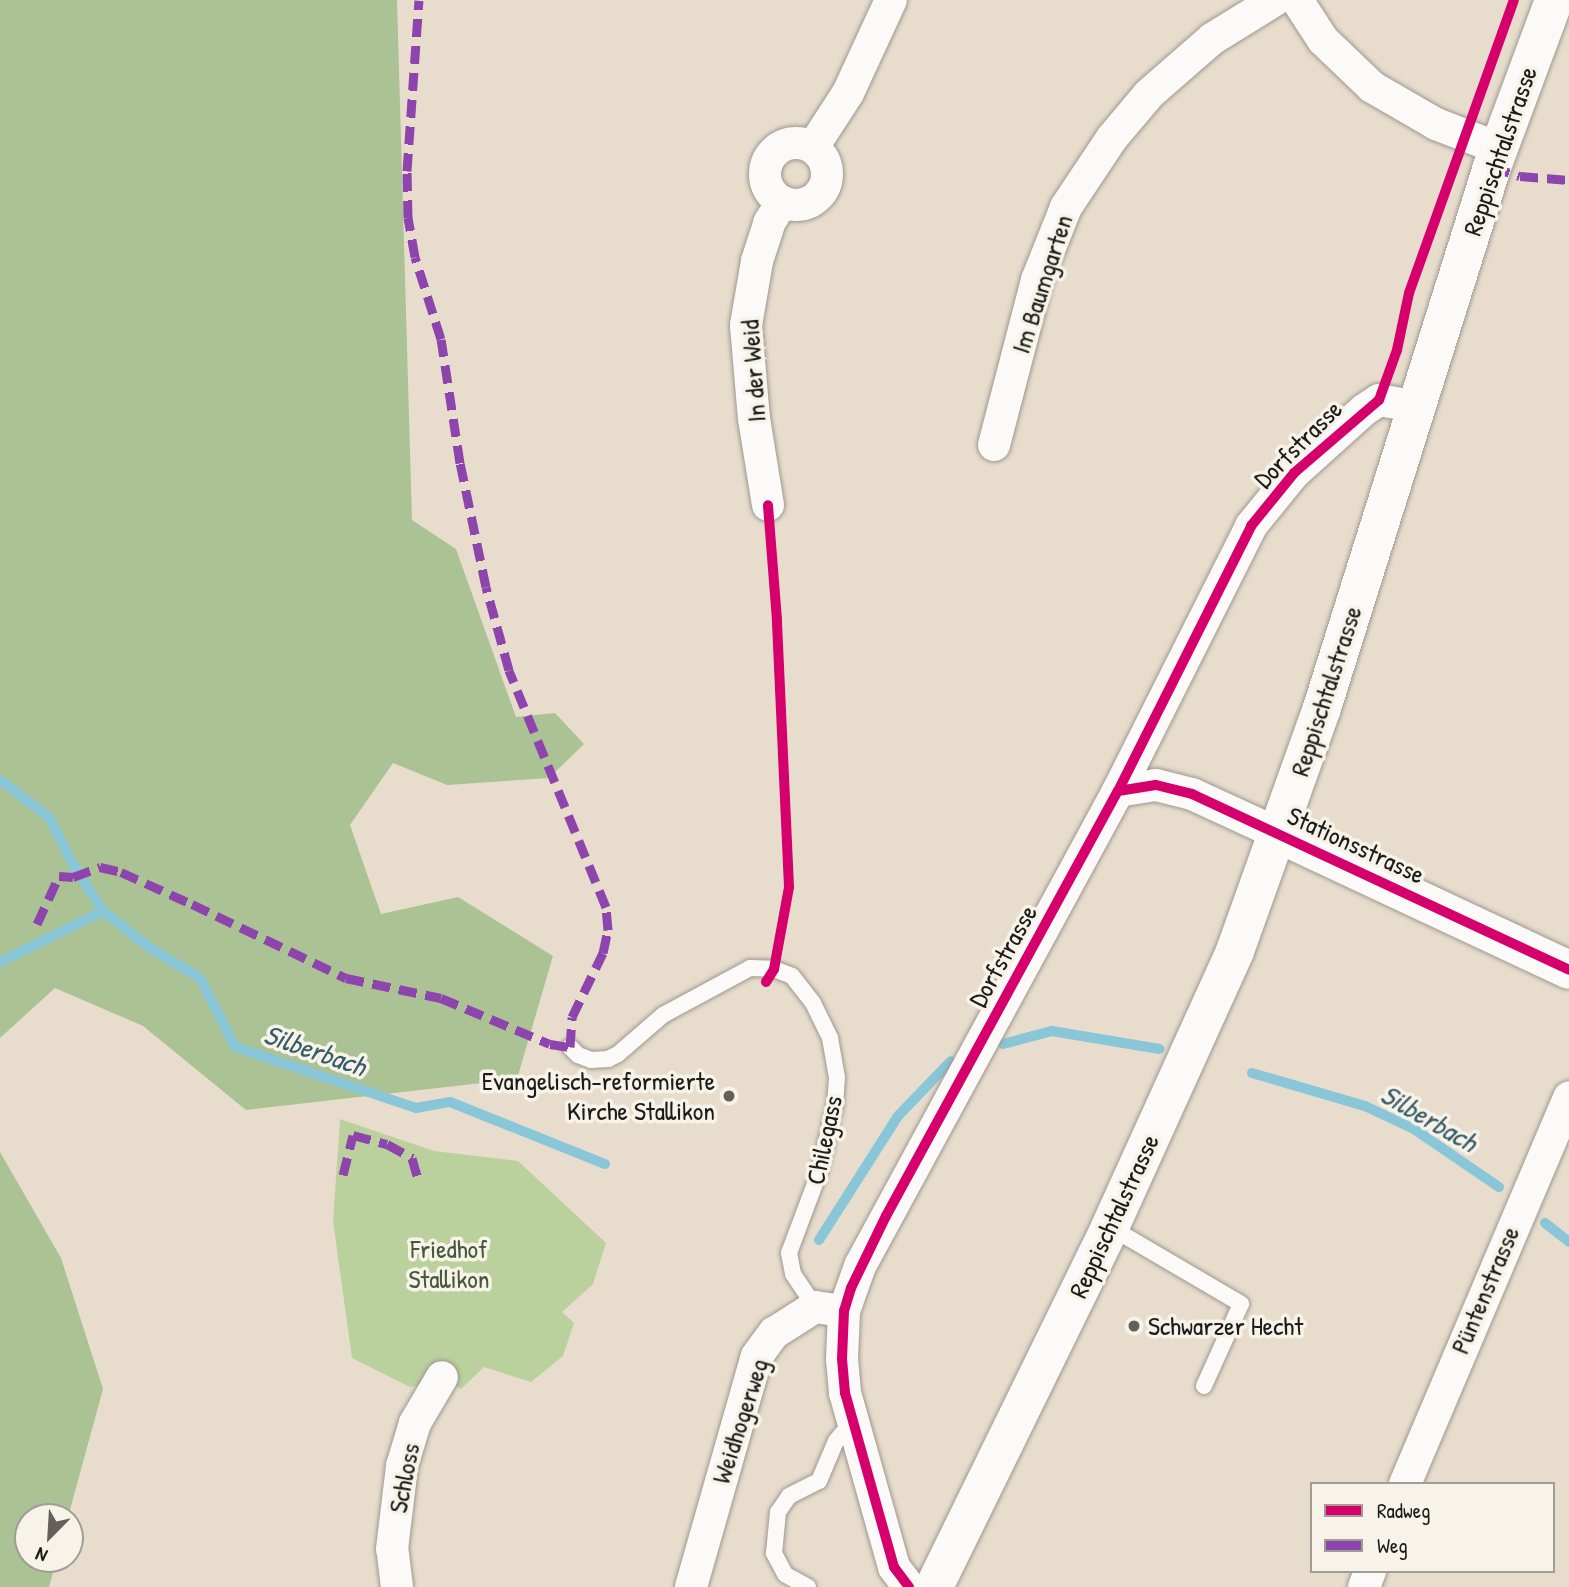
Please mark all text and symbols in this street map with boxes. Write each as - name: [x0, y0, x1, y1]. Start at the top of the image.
- street label: Reppischtalstrasse: [1456, 62, 1544, 240]
- street label: Im Baumgarten: [1005, 211, 1079, 357]
- street label: In der Weid: [734, 319, 772, 423]
- street label: Dorfstrasse: [1247, 393, 1349, 495]
- street label: Reppischtalstrasse: [1284, 602, 1368, 780]
- street label: Stationsstrasse: [1283, 800, 1429, 890]
- street label: Dorfstrasse: [962, 900, 1044, 1012]
- water label: Silberbach: [260, 1017, 370, 1083]
- place label: Evangelisch-reformierte Kirche Stallikon: [482, 1065, 715, 1126]
- water label: Silberbach: [1375, 1077, 1483, 1159]
- marker: Evangelisch-reformierte Kirche Stallikon: [721, 1088, 737, 1104]
- street label: Chilegass: [799, 1093, 849, 1187]
- street label: Reppischtalstrasse: [1062, 1129, 1166, 1303]
- street label: Püntenstrasse: [1444, 1222, 1526, 1358]
- park label: Friedhof Stallikon: [408, 1233, 490, 1294]
- place label: Schwarzer Hecht: [1148, 1310, 1303, 1342]
- marker: Schwarzer Hecht: [1126, 1318, 1142, 1334]
- street label: Weidhogerweg: [705, 1355, 775, 1487]
- street label: Schloss: [382, 1440, 426, 1516]
- legend: [1310, 1482, 1555, 1573]
- text: Radweg: [1377, 1496, 1430, 1525]
- north arrow: [14, 1503, 84, 1573]
- text: Weg: [1377, 1531, 1408, 1560]
- text: N: [31, 1541, 51, 1569]

